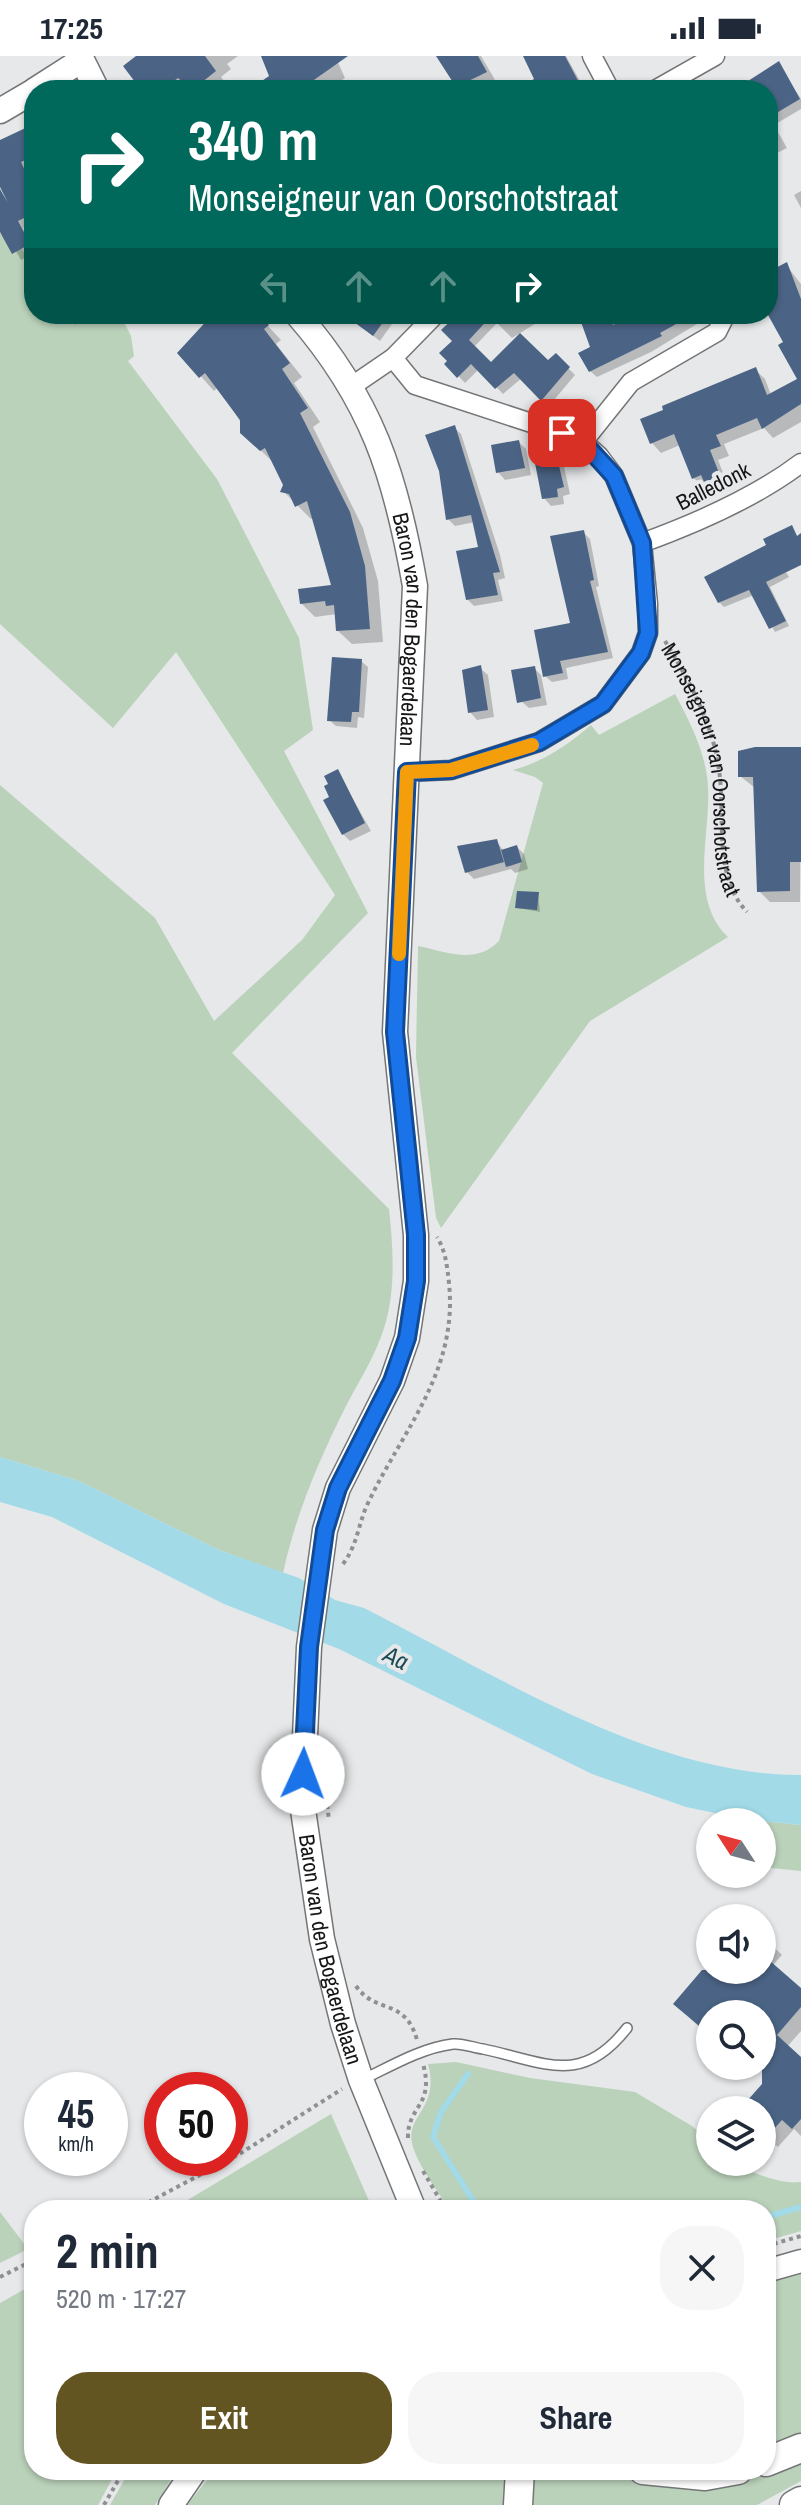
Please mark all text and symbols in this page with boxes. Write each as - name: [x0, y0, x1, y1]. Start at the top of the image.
- text: 17:25: [40, 8, 103, 48]
- text: 340 m: [188, 102, 318, 177]
- icon: right: [56, 112, 160, 216]
- text: Monseigneur van Oorschotstraat: [188, 174, 618, 222]
- icon: left: [253, 264, 297, 308]
- icon: ahead: [337, 264, 381, 308]
- icon: ahead: [421, 264, 465, 308]
- icon: right: [505, 264, 549, 308]
- pin: [528, 399, 596, 467]
- icon: arrive: [540, 411, 584, 455]
- street label: Balledonk: [671, 454, 756, 517]
- street label: Baron van den Bogaerdelaan: [385, 509, 430, 747]
- street label: Monseigneur van Oorschotstraat: [654, 637, 748, 901]
- water label: Aa: [378, 1637, 414, 1677]
- position arrow: [261, 1732, 345, 1816]
- north arrow: [696, 1808, 776, 1888]
- map controls: [696, 1808, 776, 2176]
- street label: Baron van den Bogaerdelaan: [292, 1832, 370, 2068]
- button: sound: [696, 1904, 776, 1984]
- button: search: [696, 2000, 776, 2080]
- speed limit sign: 50: [144, 2072, 248, 2176]
- text: 45: [58, 2087, 94, 2140]
- button: layers: [696, 2096, 776, 2176]
- text: km/h: [58, 2130, 94, 2157]
- text: 2 min: [56, 2218, 159, 2283]
- button: close: [660, 2226, 744, 2310]
- text: 520 m · 17:27: [56, 2281, 186, 2316]
- button: Exit: [56, 2372, 392, 2464]
- button: Share: [408, 2372, 744, 2464]

